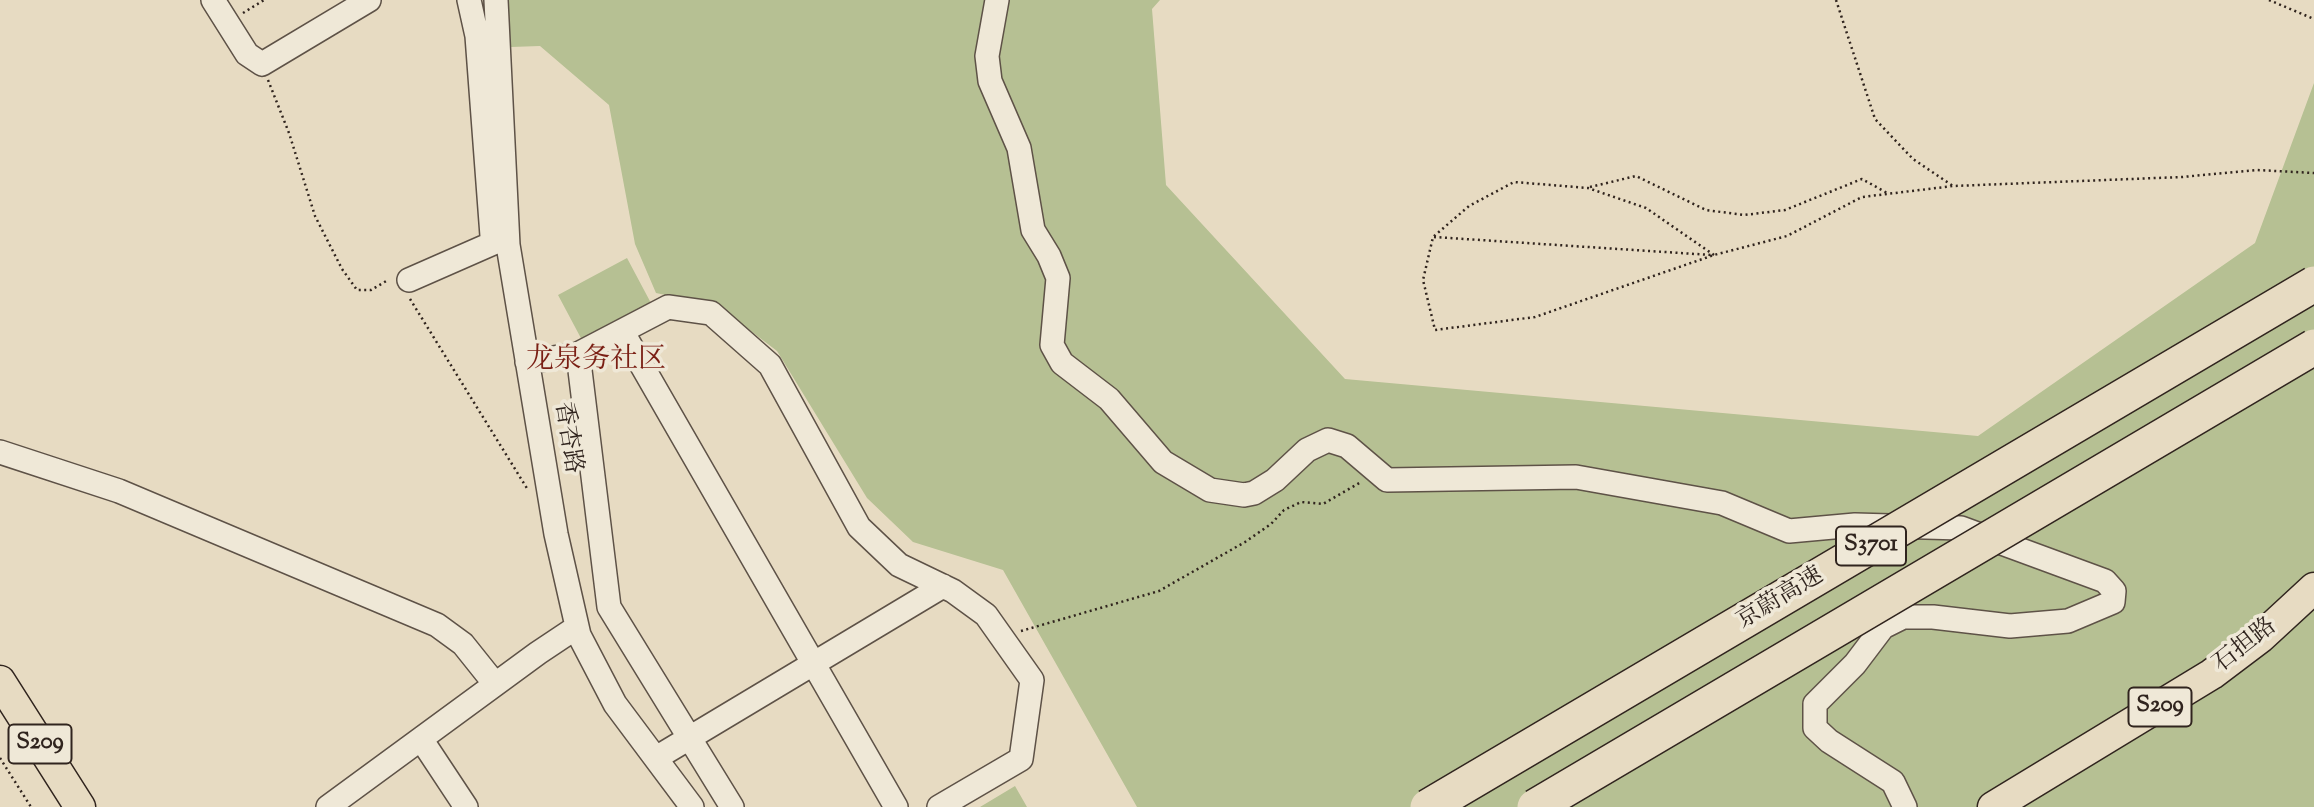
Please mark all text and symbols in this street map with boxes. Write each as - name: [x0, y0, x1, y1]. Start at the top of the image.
- district label: 龙泉务社区: [526, 345, 666, 379]
- street label: 香杏路: [546, 400, 586, 476]
- road number: S3701: [1836, 526, 1906, 566]
- street label: 京蔚高速: [1732, 563, 1830, 637]
- street label: 石担路: [2209, 613, 2283, 681]
- road number: S209: [2128, 688, 2192, 726]
- road number: S209: [8, 724, 72, 764]

